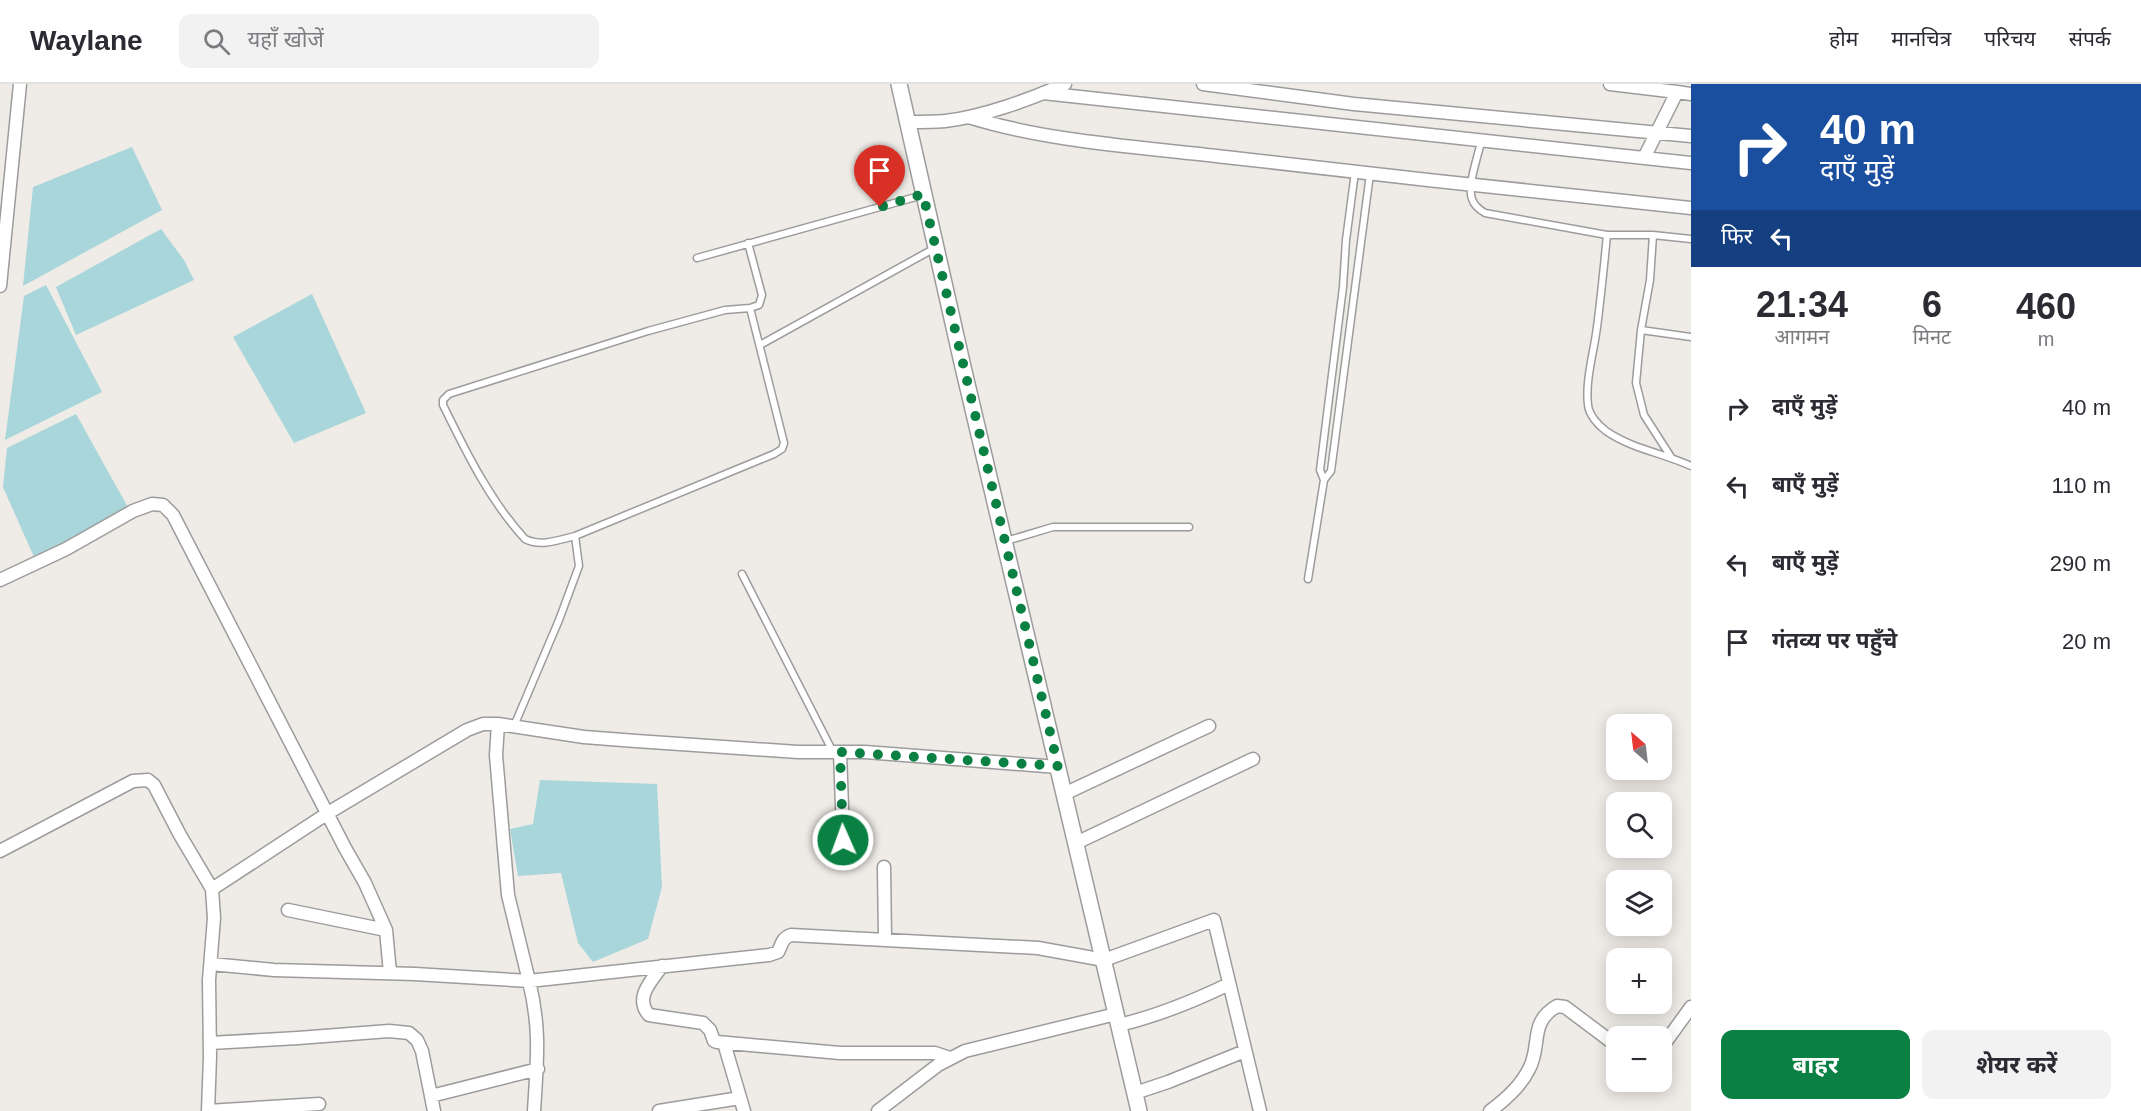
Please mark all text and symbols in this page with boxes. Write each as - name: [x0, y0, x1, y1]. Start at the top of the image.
- search box: [179, 14, 599, 68]
- text: Waylane: [30, 25, 143, 56]
- icon: search: [200, 25, 233, 58]
- text: यहाँ खोजें: [248, 27, 324, 52]
- text: होम: [1829, 27, 1858, 50]
- text: मानचित्र: [1891, 27, 1951, 50]
- text: परिचय: [1984, 27, 2036, 50]
- text: संपर्क: [2069, 27, 2111, 50]
- text: 40 m: [1820, 106, 1916, 153]
- icon: right: [1721, 108, 1799, 186]
- pin: [854, 145, 905, 207]
- icon: arrive: [863, 154, 896, 187]
- text: दाएँ मुड़ें: [1820, 155, 1894, 185]
- icon: left: [1765, 222, 1798, 255]
- text: फिर: [1721, 224, 1753, 249]
- text: 21:34: [1756, 284, 1848, 325]
- text: 6: [1922, 284, 1942, 325]
- text: 460: [2016, 286, 2076, 327]
- text: आगमन: [1775, 326, 1829, 348]
- text: मिनट: [1913, 326, 1951, 348]
- text: m: [2038, 328, 2054, 350]
- icon: right: [1721, 392, 1754, 425]
- text: दाएँ मुड़ें: [1772, 394, 1837, 419]
- text: 40 m: [2062, 395, 2111, 420]
- icon: left: [1721, 470, 1754, 503]
- text: बाएँ मुड़ें: [1772, 472, 1838, 497]
- text: 110 m: [2051, 473, 2111, 498]
- icon: left: [1721, 548, 1754, 581]
- text: बाएँ मुड़ें: [1772, 550, 1838, 575]
- text: 290 m: [2050, 551, 2111, 576]
- icon: arrive: [1721, 626, 1754, 659]
- text: गंतव्य पर पहुँचे: [1772, 628, 1897, 653]
- text: 20 m: [2062, 629, 2111, 654]
- north arrow: [1606, 714, 1672, 780]
- map controls: [1606, 714, 1672, 1092]
- button: search: [1606, 792, 1672, 858]
- position arrow: [811, 808, 875, 872]
- button: layers: [1606, 870, 1672, 936]
- button: +: [1606, 948, 1672, 1014]
- button: −: [1606, 1026, 1672, 1092]
- button: बाहर: [1721, 1030, 1910, 1099]
- button: शेयर करें: [1922, 1030, 2111, 1099]

